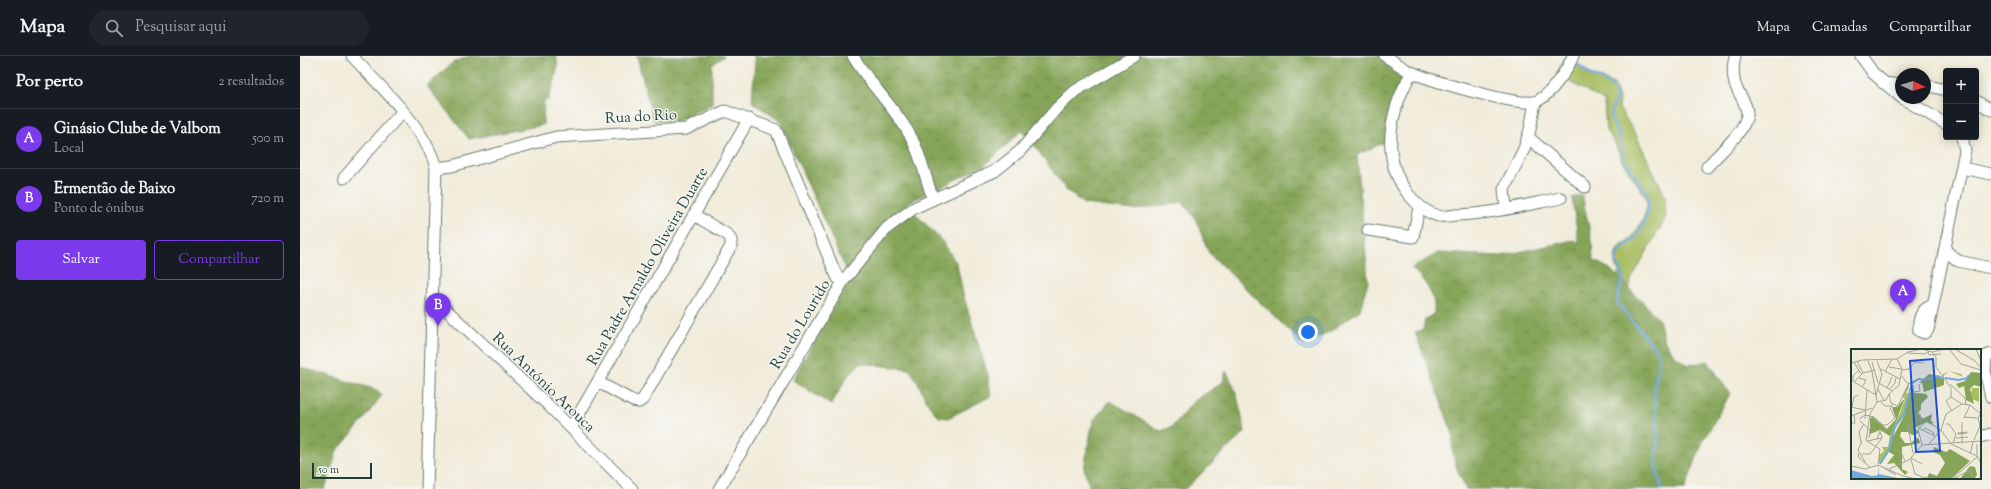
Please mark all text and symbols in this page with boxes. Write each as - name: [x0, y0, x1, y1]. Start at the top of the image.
- search box: [89, 10, 369, 46]
- text: Mapa: [20, 14, 65, 41]
- icon: search: [103, 17, 125, 39]
- text: Pesquisar aqui: [135, 17, 226, 38]
- text: Mapa: [1757, 18, 1790, 38]
- text: Camadas: [1812, 18, 1867, 38]
- text: Compartilhar: [1889, 18, 1971, 38]
- north arrow: [1895, 68, 1931, 104]
- map controls: [1943, 68, 1979, 140]
- button: +: [1943, 68, 1979, 104]
- text: Por perto: [16, 70, 83, 94]
- text: 2 resultados: [218, 73, 284, 91]
- button: −: [1943, 104, 1979, 140]
- street label: Rua do Rio: [605, 105, 678, 130]
- text: Ginásio Clube de Valbom: [54, 119, 221, 140]
- text: A: [24, 130, 34, 148]
- text: 500 m: [252, 130, 284, 148]
- text: Local: [54, 140, 84, 158]
- street label: Rua Padre Arnaldo Oliveira Duarte: [583, 164, 714, 370]
- text: Ermentão de Baixo: [54, 179, 175, 200]
- text: B: [25, 190, 33, 208]
- text: 720 m: [251, 190, 284, 208]
- text: Ponto de ônibus: [54, 200, 144, 218]
- button: Salvar: [16, 240, 146, 280]
- button: Compartilhar: [154, 240, 284, 280]
- street label: Rua do Lourido: [766, 276, 836, 373]
- pin: A: [1890, 279, 1916, 312]
- pin: B: [425, 293, 451, 326]
- your location: [1298, 322, 1318, 342]
- street label: Rua António Arouca: [487, 328, 599, 438]
- inset map: [1851, 349, 1981, 479]
- scale bar: [312, 461, 372, 480]
- text: 50 m: [318, 462, 339, 478]

